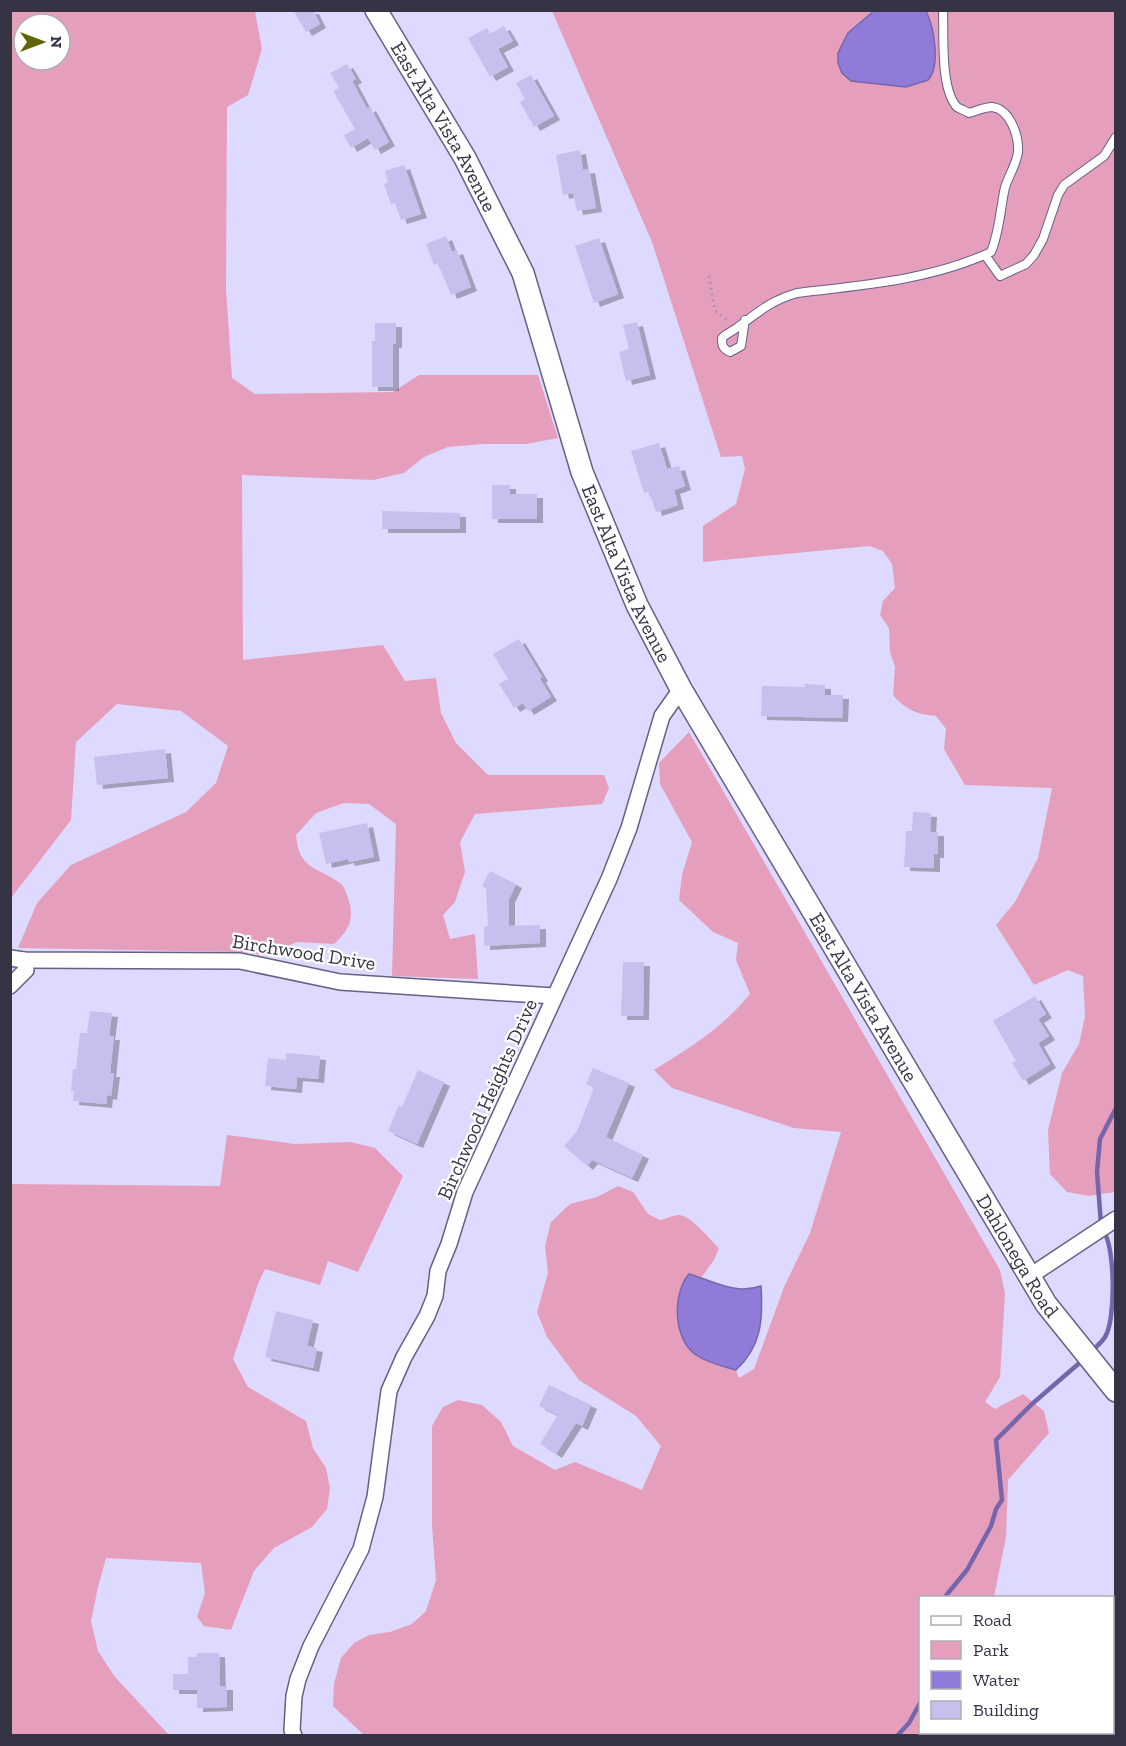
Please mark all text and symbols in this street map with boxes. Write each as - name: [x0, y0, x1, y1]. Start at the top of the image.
- north arrow: [12, 12, 72, 72]
- text: N: [47, 36, 66, 48]
- street label: East Alta Vista Avenue: [386, 37, 502, 216]
- street label: East Alta Vista Avenue: [577, 481, 677, 666]
- street label: East Alta Vista Avenue: [804, 908, 923, 1086]
- street label: Birchwood Drive: [231, 929, 377, 975]
- street label: Birchwood Heights Drive: [432, 995, 542, 1203]
- street label: Dahlonega Road: [972, 1190, 1064, 1322]
- legend: [919, 1596, 1114, 1734]
- text: Road: [973, 1609, 1012, 1631]
- text: Park: [973, 1639, 1009, 1661]
- text: Water: [973, 1669, 1020, 1691]
- text: Building: [973, 1699, 1039, 1721]

